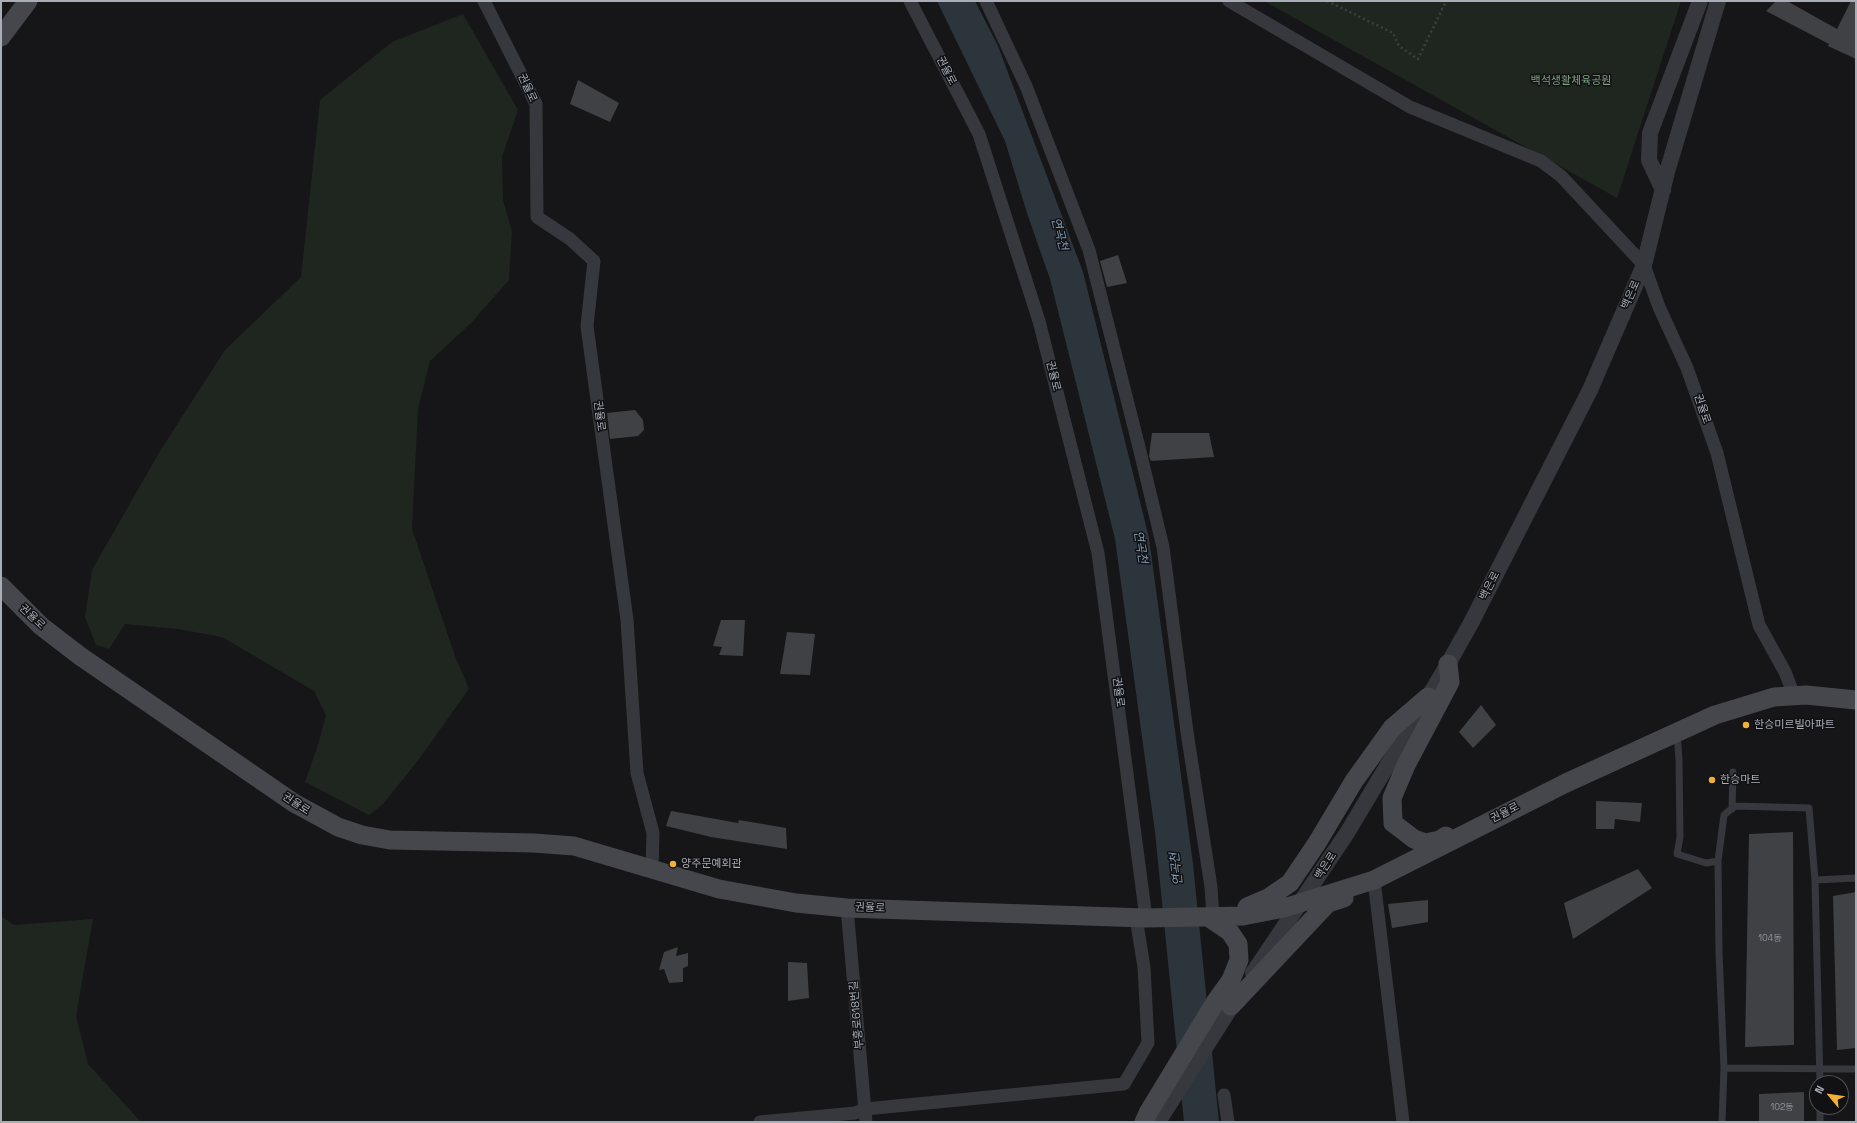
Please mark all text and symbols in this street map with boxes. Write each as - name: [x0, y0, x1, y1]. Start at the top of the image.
- street label: 권율로: [933, 54, 959, 88]
- street label: 권율로: [515, 71, 539, 105]
- park label: 백석생활체육공원: [1531, 74, 1611, 88]
- water label: 연곡천: [1048, 216, 1070, 252]
- street label: 백은로: [1619, 278, 1643, 312]
- street label: 권율로: [1043, 360, 1063, 392]
- street label: 권율로: [1691, 392, 1713, 426]
- street label: 권율로: [591, 400, 607, 432]
- water label: 연곡천: [1130, 530, 1150, 564]
- street label: 백은로: [1477, 569, 1503, 603]
- street label: 권율로: [16, 602, 48, 632]
- street label: 권율로: [1109, 676, 1127, 708]
- place label: 한승미르빌아파트: [1754, 718, 1835, 732]
- marker: 한승미르빌아파트: [1741, 720, 1751, 730]
- place label: 한승마트: [1720, 773, 1760, 787]
- marker: 한승마트: [1707, 775, 1717, 785]
- street label: 권율로: [280, 790, 312, 818]
- street label: 권율로: [1488, 800, 1522, 826]
- street label: 백은로: [1312, 850, 1340, 882]
- water label: 연곡천: [1168, 852, 1186, 886]
- place label: 양주문예회관: [681, 857, 742, 871]
- marker: 양주문예회관: [668, 859, 678, 869]
- street label: 권율로: [855, 901, 885, 915]
- house number: 104동: [1758, 934, 1782, 944]
- street label: 부흥로618번길: [847, 980, 867, 1050]
- north arrow: [1809, 1075, 1849, 1115]
- text: N: [1811, 1083, 1827, 1096]
- house number: 102동: [1770, 1103, 1794, 1113]

